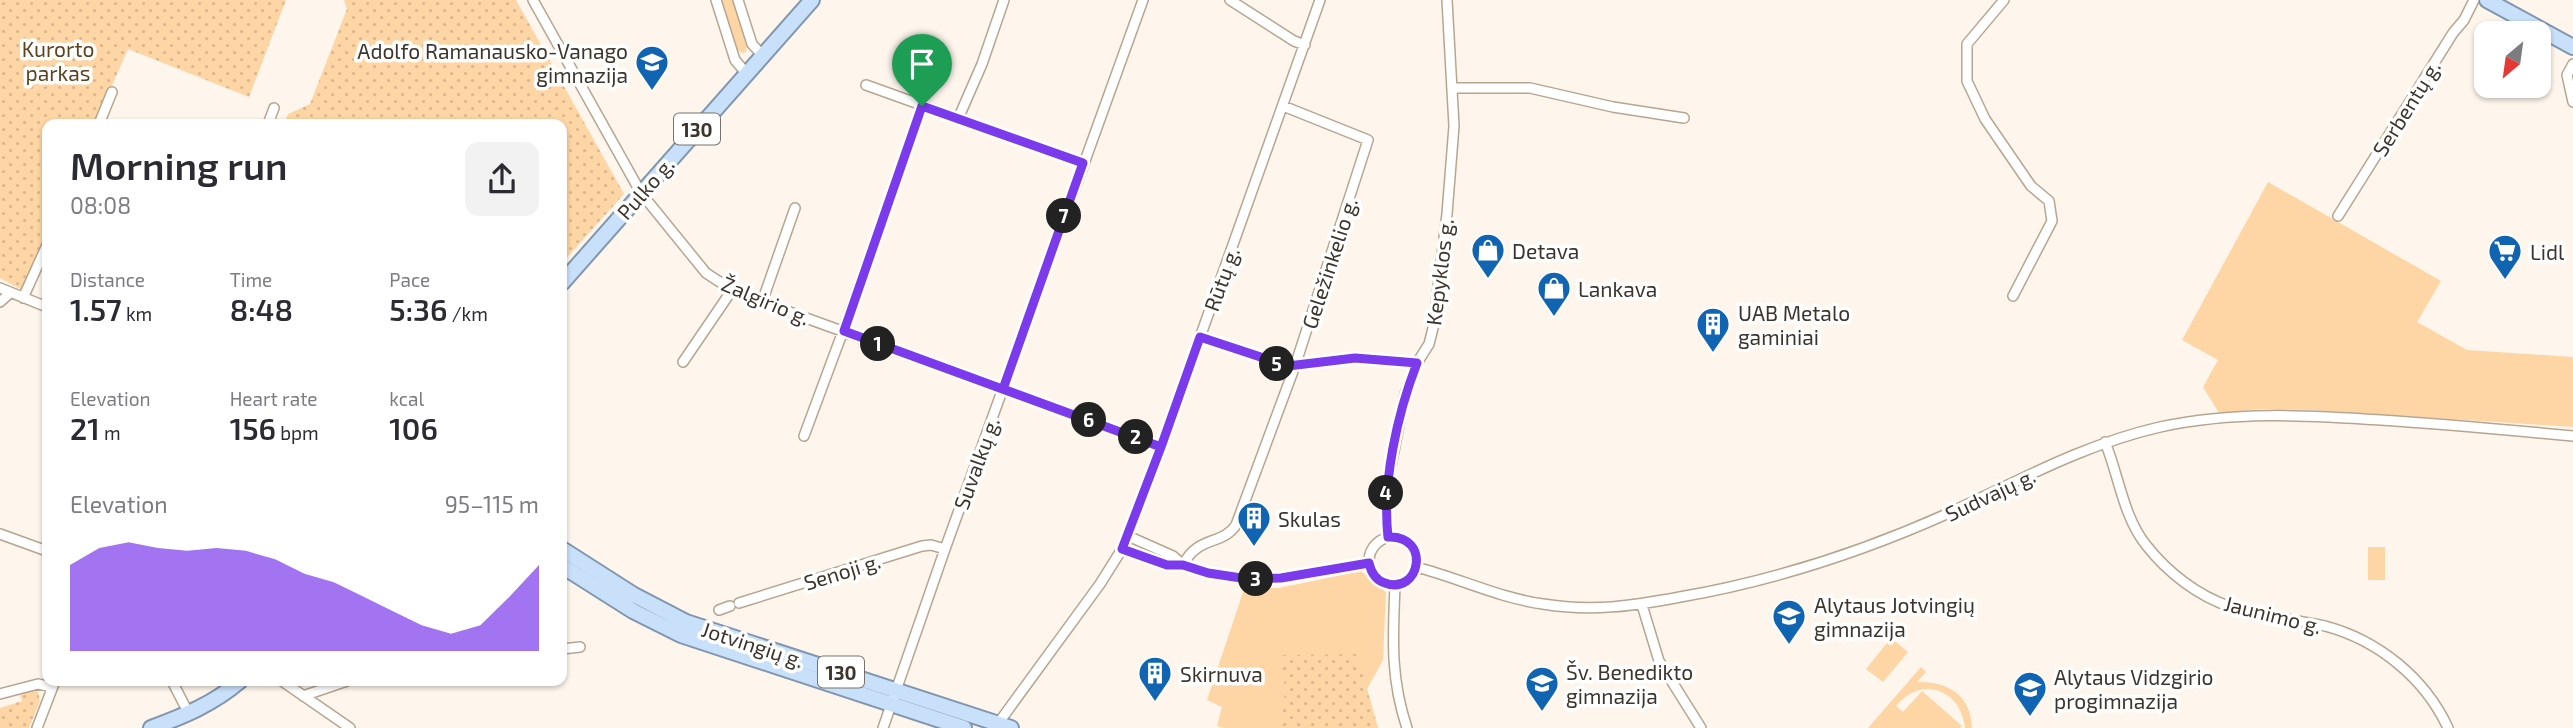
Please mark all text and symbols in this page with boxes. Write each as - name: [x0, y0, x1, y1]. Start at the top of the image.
- north arrow: [2474, 21, 2552, 98]
- map controls: [2474, 21, 2551, 98]
- pin: [892, 34, 952, 106]
- park label: Kurorto parkas: [22, 36, 94, 85]
- place label: Adolfo Ramanausko-Vanago gimnazija: [357, 38, 628, 88]
- school or university icon: Adolfo Ramanausko-Vanago gimnazija: [633, 43, 671, 92]
- icon: arrive: [903, 45, 941, 83]
- street label: Serbentų g.: [2367, 56, 2445, 160]
- road number: 130: [674, 113, 720, 144]
- text: Morning run: [70, 142, 288, 188]
- button: share: [465, 142, 539, 216]
- street label: Pulko g.: [611, 152, 679, 224]
- text: 08:08: [70, 191, 131, 219]
- street label: Geležinkelio g.: [1296, 194, 1362, 332]
- pin: 7: [1046, 198, 1082, 234]
- text: 7: [1058, 204, 1069, 227]
- street label: Kepyklos g.: [1420, 217, 1458, 327]
- shop icon: Detava: [1469, 231, 1507, 280]
- supermarket icon: Lidl: [2486, 232, 2524, 281]
- place label: Detava: [1512, 238, 1579, 263]
- place label: Lidl: [2530, 239, 2565, 264]
- street label: Rūtų g.: [1198, 244, 1244, 314]
- text: Distance: [70, 268, 145, 291]
- text: Time: [230, 268, 272, 291]
- text: Pace: [389, 268, 430, 291]
- shop icon: Lankava: [1535, 269, 1573, 318]
- street label: Žalgirio g.: [718, 270, 814, 330]
- place label: Lankava: [1578, 276, 1657, 301]
- text: 1.57: [70, 291, 122, 327]
- text: 8:48: [230, 291, 293, 327]
- text: 5:36: [389, 291, 447, 327]
- place label: UAB Metalo gaminiai: [1738, 300, 1850, 349]
- text: km: [122, 302, 152, 325]
- text: /km: [447, 302, 488, 325]
- building icon: UAB Metalo gaminiai: [1694, 305, 1732, 354]
- pin: 1: [860, 326, 896, 362]
- text: 1: [873, 332, 882, 355]
- pin: 5: [1260, 346, 1294, 382]
- text: 5: [1271, 352, 1282, 375]
- text: Elevation: [70, 387, 151, 410]
- text: Heart rate: [230, 387, 318, 410]
- text: kcal: [389, 387, 424, 410]
- pin: 6: [1072, 402, 1106, 438]
- text: 6: [1083, 408, 1094, 431]
- text: 21: [70, 410, 100, 446]
- text: 156: [230, 410, 276, 446]
- text: 106: [389, 410, 438, 446]
- street label: Suvalkų g.: [948, 413, 1004, 513]
- pin: 2: [1118, 420, 1154, 454]
- text: m: [100, 421, 121, 444]
- text: bpm: [276, 421, 319, 444]
- text: 2: [1130, 425, 1141, 448]
- street label: Sudvajų g.: [1941, 462, 2040, 527]
- pin: 4: [1368, 476, 1404, 510]
- text: 4: [1379, 481, 1392, 504]
- text: Elevation: [70, 490, 168, 518]
- text: 95–115 m: [445, 490, 539, 518]
- building icon: Skulas: [1235, 499, 1273, 548]
- place label: Skulas: [1278, 506, 1341, 531]
- street label: Senoji g.: [801, 548, 884, 595]
- pin: 3: [1238, 562, 1274, 596]
- text: 3: [1250, 567, 1261, 590]
- street label: Jaunimo g.: [2222, 590, 2324, 638]
- place label: Alytaus Jotvingių gimnazija: [1814, 592, 1975, 642]
- school or university icon: Alytaus Jotvingių gimnazija: [1770, 597, 1808, 646]
- street label: Jotvingių g.: [699, 616, 807, 672]
- building icon: Skirnuva: [1136, 654, 1174, 703]
- road number: 130: [818, 656, 864, 688]
- place label: Šv. Benedikto gimnazija: [1566, 659, 1693, 709]
- place label: Skirnuva: [1180, 661, 1263, 686]
- school or university icon: Šv. Benedikto gimnazija: [1523, 664, 1561, 713]
- place label: Alytaus Vidzgirio progimnazija: [2054, 664, 2214, 714]
- school or university icon: Alytaus Vidzgirio progimnazija: [2011, 669, 2049, 718]

